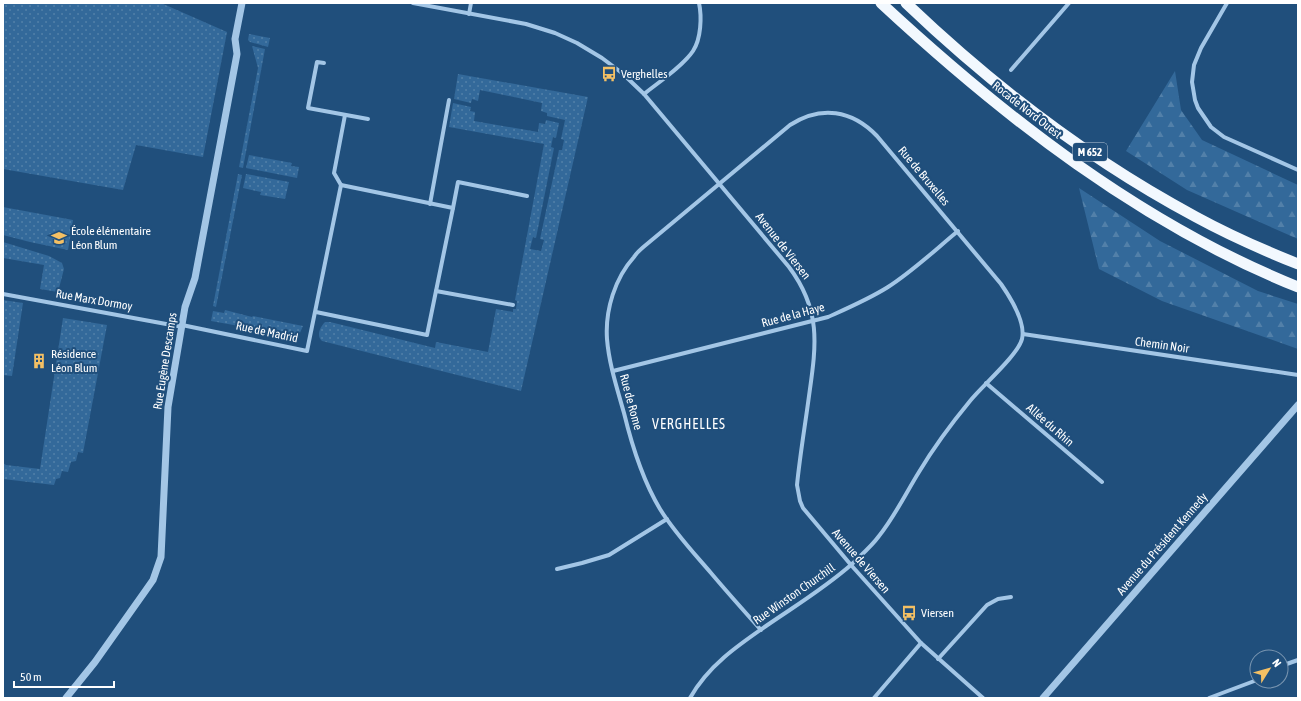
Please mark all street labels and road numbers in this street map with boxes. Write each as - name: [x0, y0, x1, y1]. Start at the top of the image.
- street label: Rocade Nord Ouest: [990, 79, 1065, 142]
- road number: M 652: [1073, 143, 1107, 161]
- street label: Rue de Bruxelles: [895, 144, 953, 208]
- street label: Avenue de Viersen: [753, 210, 813, 282]
- street label: Rue Marx Dormoy: [55, 286, 133, 314]
- street label: Rue de la Haye: [760, 300, 826, 330]
- street label: Rue Eugène Descamps: [150, 311, 180, 411]
- street label: Rue de Madrid: [235, 319, 299, 345]
- street label: Chemin Noir: [1134, 334, 1190, 356]
- street label: Rue de Rome: [617, 372, 645, 432]
- street label: Allée du Rhin: [1023, 401, 1077, 449]
- street label: Avenue du Président Kennedy: [1114, 490, 1210, 598]
- street label: Avenue de Viersen: [829, 526, 893, 596]
- street label: Rue Winston Churchill: [750, 560, 838, 627]

